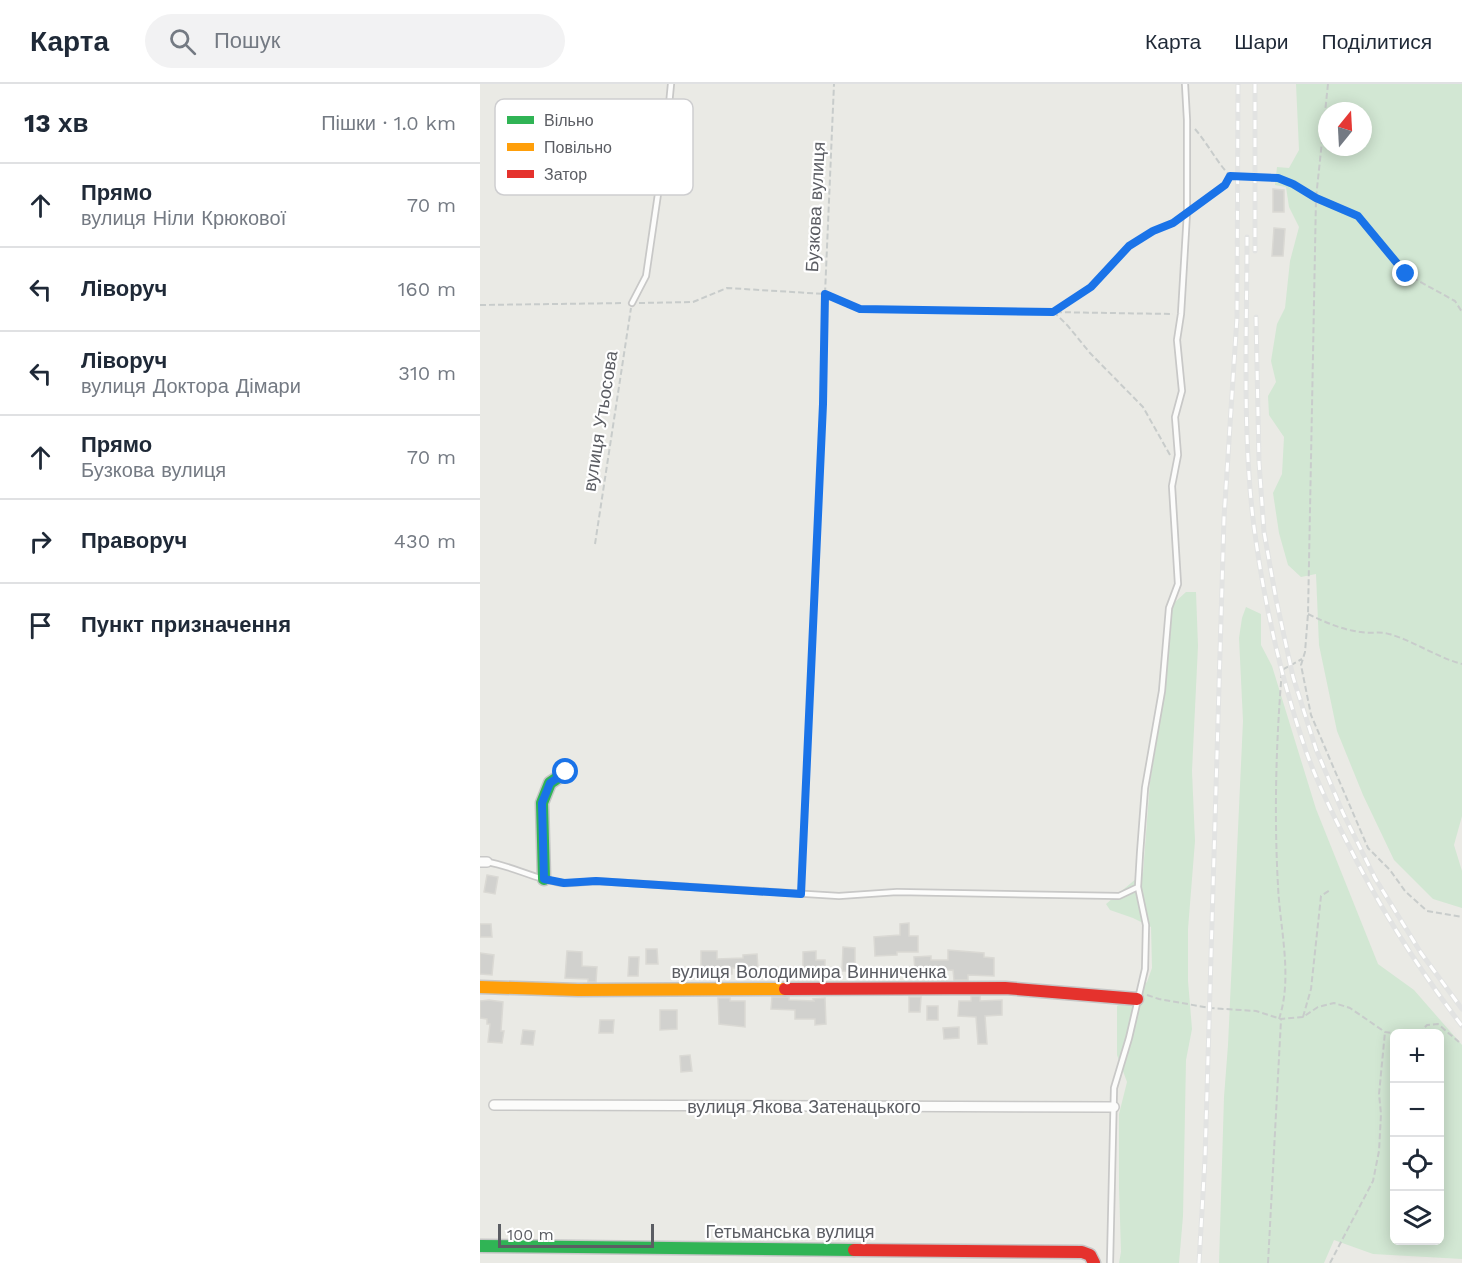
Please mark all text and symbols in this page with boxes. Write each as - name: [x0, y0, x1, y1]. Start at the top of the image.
- search box: [145, 14, 565, 68]
- text: Карта: [30, 25, 109, 58]
- icon: search: [166, 25, 199, 58]
- text: Пошук: [214, 28, 280, 53]
- text: Карта: [1145, 29, 1201, 54]
- text: Шари: [1234, 29, 1289, 54]
- text: Поділитися: [1322, 29, 1432, 54]
- legend: [495, 99, 693, 195]
- north arrow: [1318, 102, 1372, 156]
- text: 13 хв: [24, 108, 89, 138]
- text: Пішки · 1.0 km: [321, 111, 456, 135]
- text: Вільно: [544, 111, 594, 130]
- text: Повільно: [544, 138, 612, 157]
- street label: Бузкова вулиця: [801, 141, 829, 273]
- text: Затор: [544, 165, 587, 184]
- text: Прямо: [81, 180, 152, 205]
- icon: ahead: [24, 189, 57, 222]
- text: 70 m: [407, 193, 456, 217]
- text: вулиця Ніли Крюкової: [81, 206, 286, 230]
- route end: [1392, 260, 1418, 286]
- icon: left: [24, 273, 57, 306]
- text: Ліворуч: [81, 276, 167, 301]
- text: 160 m: [398, 277, 456, 301]
- text: Ліворуч: [81, 348, 167, 373]
- street label: вулиця Утьосова: [579, 348, 622, 493]
- icon: left: [24, 357, 57, 390]
- text: 310 m: [398, 361, 456, 385]
- text: вулиця Доктора Дімари: [81, 374, 301, 398]
- text: Прямо: [81, 432, 152, 457]
- icon: ahead: [24, 441, 57, 474]
- text: 70 m: [407, 445, 456, 469]
- text: Бузкова вулиця: [81, 458, 226, 482]
- icon: right: [24, 525, 57, 558]
- text: Праворуч: [81, 528, 187, 553]
- text: 430 m: [394, 529, 456, 553]
- icon: arrive: [24, 609, 57, 642]
- text: Пункт призначення: [81, 612, 291, 637]
- route start: [552, 758, 578, 784]
- street label: вулиця Володимира Винниченка: [671, 961, 948, 982]
- map controls: [1390, 1029, 1444, 1245]
- button: +: [1390, 1029, 1444, 1083]
- button: −: [1390, 1083, 1444, 1137]
- street label: вулиця Якова Затенацького: [687, 1096, 921, 1117]
- button: locate: [1390, 1137, 1444, 1191]
- button: layers: [1390, 1191, 1444, 1245]
- scale bar: [498, 1221, 654, 1248]
- street label: Гетьманська вулиця: [705, 1221, 875, 1242]
- text: 100 m: [507, 1225, 554, 1244]

